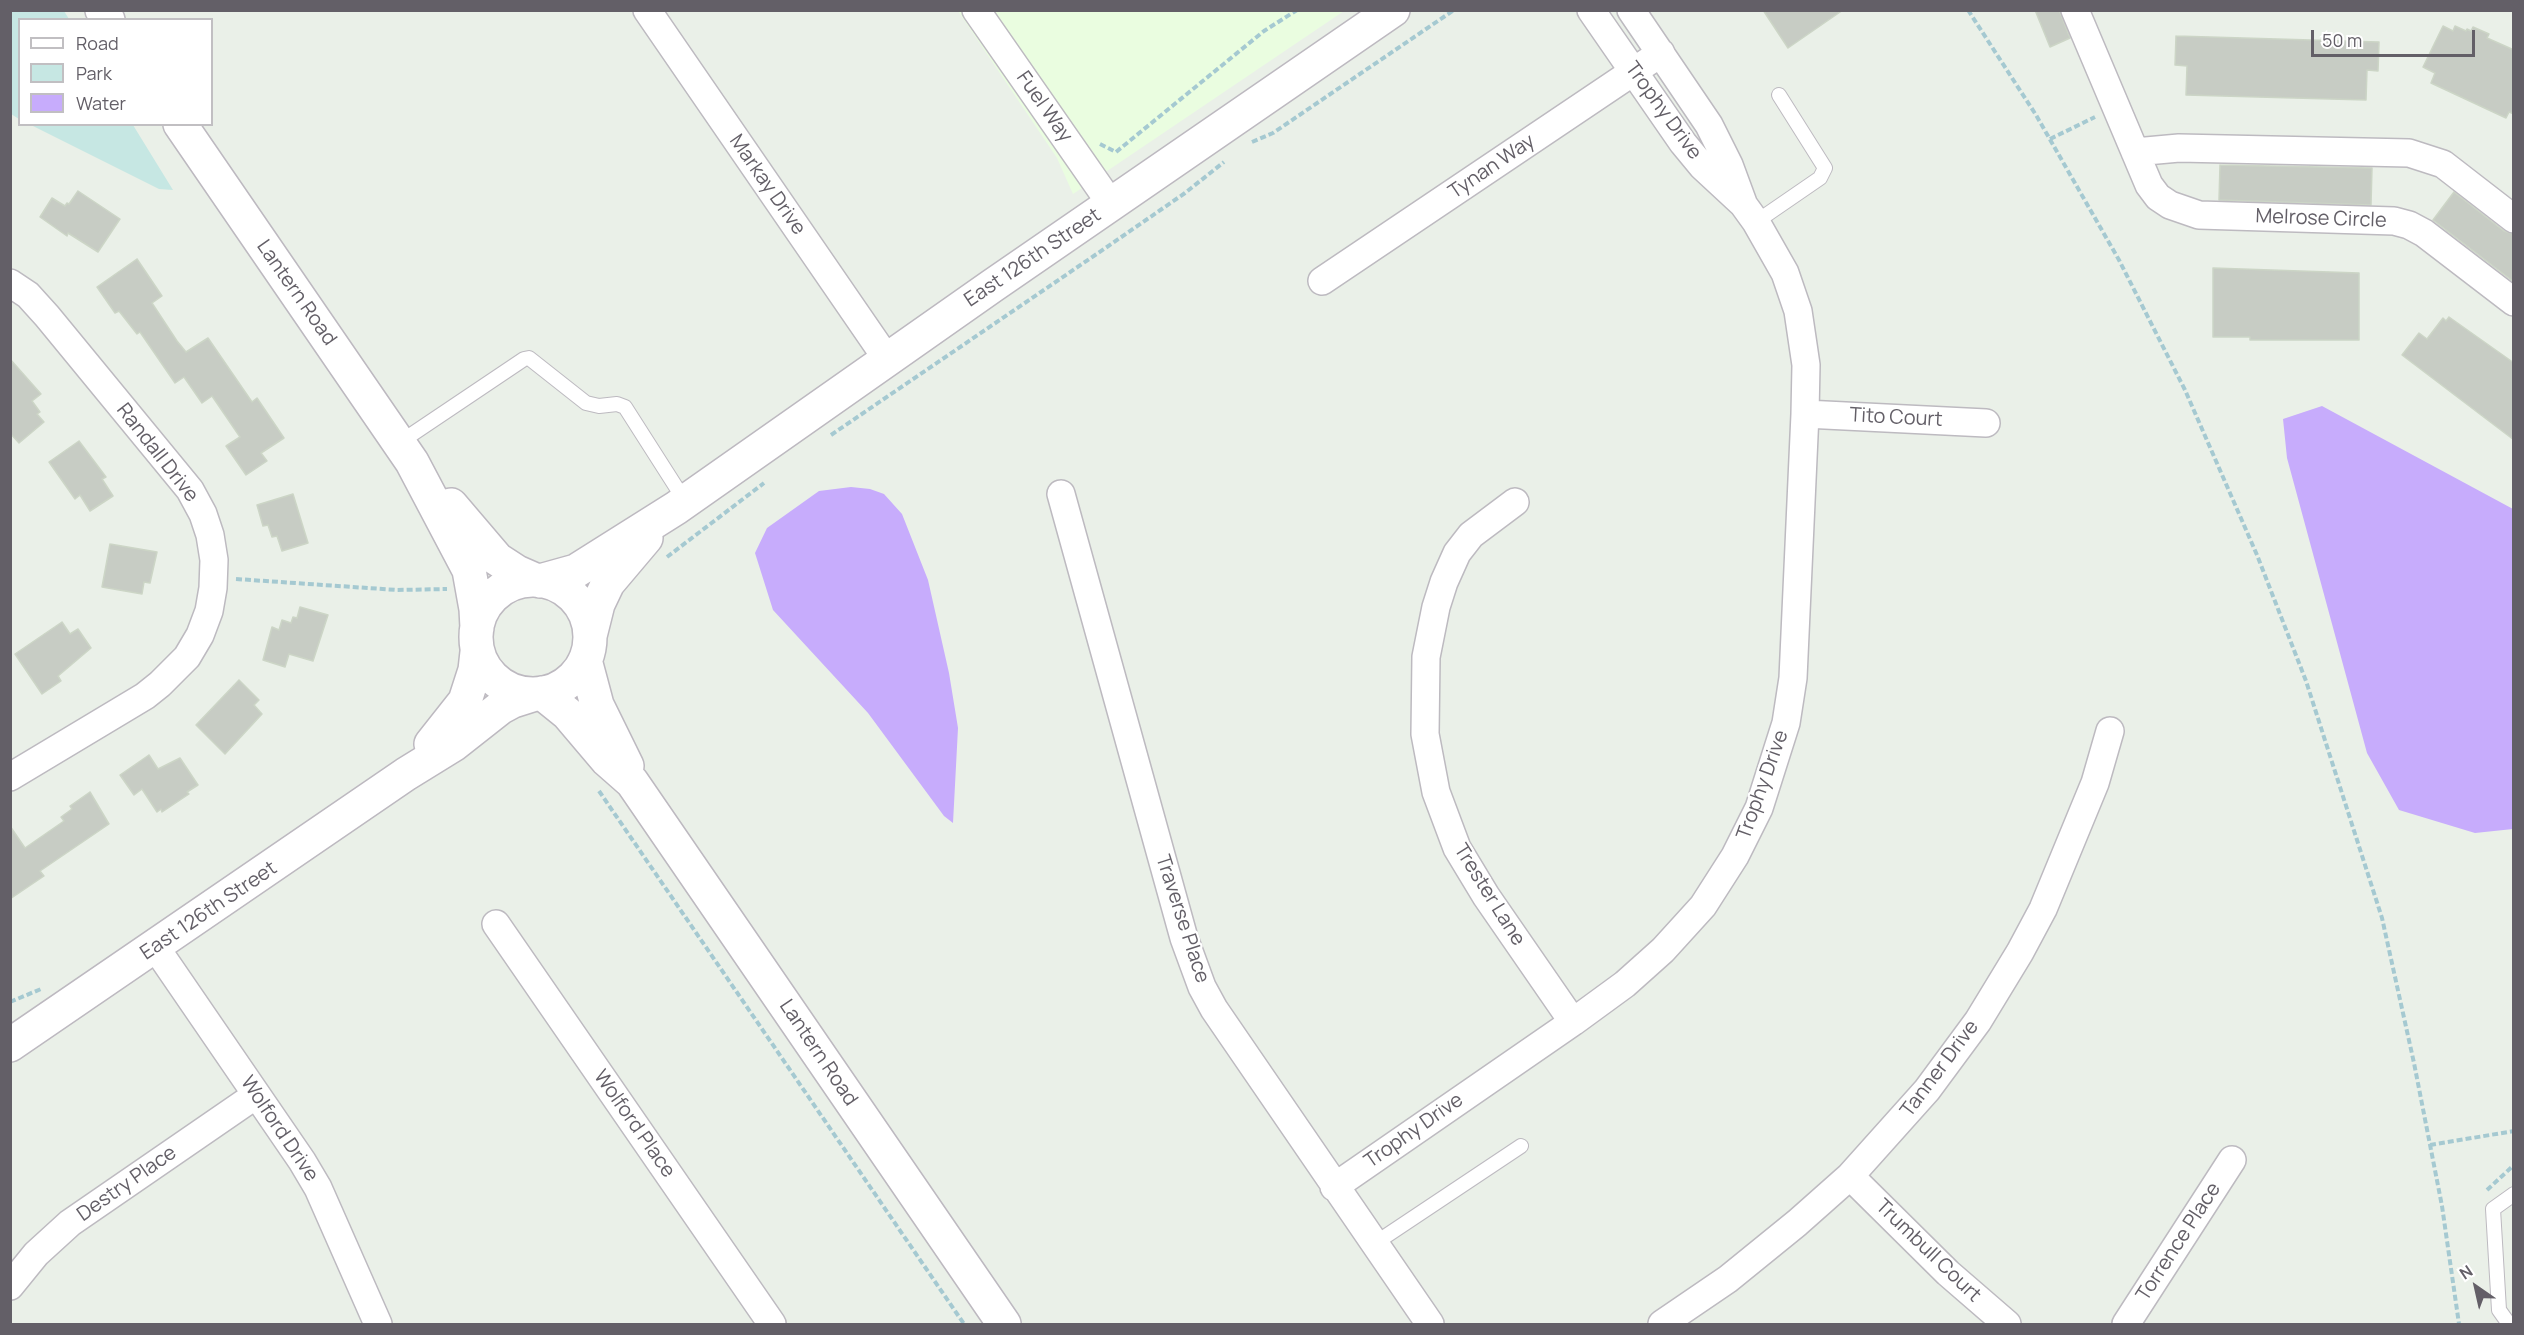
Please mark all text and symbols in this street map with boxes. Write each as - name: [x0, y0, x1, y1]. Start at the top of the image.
- legend: [18, 18, 213, 126]
- scale bar: [2314, 18, 2478, 56]
- text: 50 m: [2322, 28, 2362, 52]
- text: Road: [76, 31, 119, 55]
- street label: Trophy Drive: [1620, 58, 1706, 164]
- text: Park: [76, 61, 112, 85]
- street label: Fuel Way: [1011, 67, 1077, 147]
- text: Water: [76, 91, 126, 115]
- street label: Tynan Way: [1444, 129, 1540, 205]
- street label: Markay Drive: [724, 130, 810, 240]
- street label: East 126th Street: [960, 204, 1106, 312]
- street label: Melrose Circle: [2255, 205, 2387, 233]
- street label: Lantern Road: [251, 236, 341, 350]
- street label: Randall Drive: [111, 399, 203, 507]
- street label: Tito Court: [1849, 404, 1943, 432]
- street label: Trophy Drive: [1732, 727, 1794, 843]
- street label: Trester Lane: [1448, 840, 1530, 950]
- street label: Traverse Place: [1150, 852, 1214, 986]
- street label: East 126th Street: [136, 857, 282, 965]
- street label: Lantern Road: [774, 995, 862, 1111]
- street label: Tanner Drive: [1896, 1016, 1984, 1122]
- street label: Wolford Place: [588, 1066, 680, 1182]
- street label: Wolford Drive: [235, 1072, 323, 1186]
- street label: Trophy Drive: [1360, 1088, 1468, 1174]
- street label: Destry Place: [73, 1141, 181, 1227]
- street label: Torrence Place: [2132, 1178, 2226, 1306]
- street label: Trumbull Court: [1870, 1195, 1986, 1307]
- north arrow: [2446, 1257, 2506, 1317]
- text: N: [2455, 1260, 2477, 1284]

